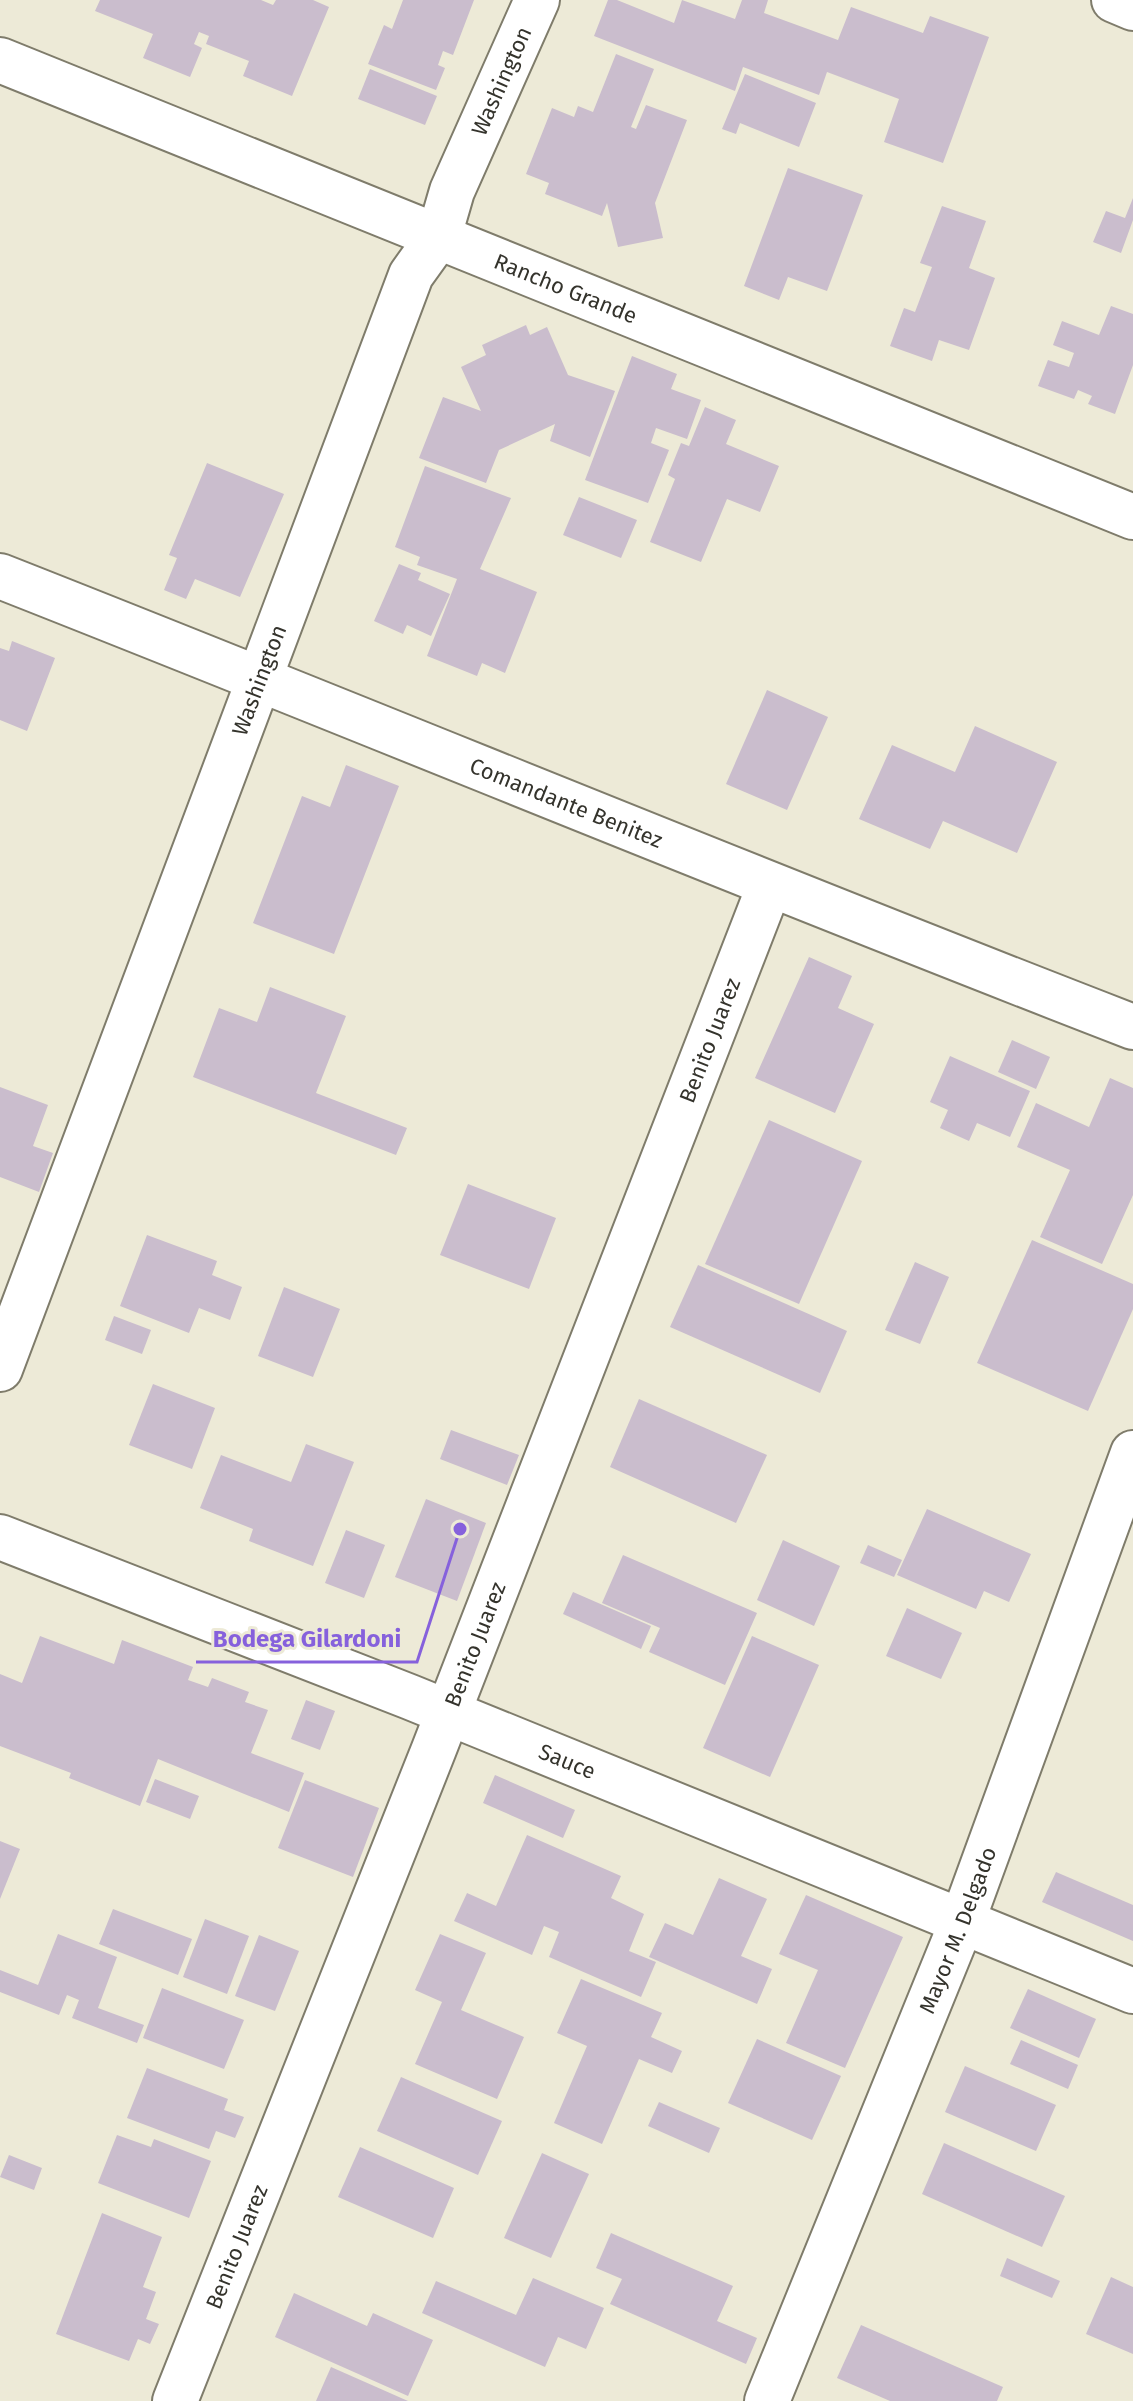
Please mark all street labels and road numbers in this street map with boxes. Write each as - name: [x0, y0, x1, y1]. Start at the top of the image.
- street label: Washington: [465, 22, 537, 140]
- street label: Rancho Grande: [490, 247, 641, 329]
- street label: Washington: [226, 621, 292, 739]
- street label: Comandante Benitez: [466, 752, 667, 853]
- street label: Benito Juarez: [673, 974, 746, 1106]
- street label: Benito Juarez: [438, 1578, 511, 1710]
- street label: Sauce: [535, 1737, 600, 1785]
- street label: Mayor M. Delgado: [913, 1843, 1002, 2017]
- street label: Benito Juarez: [199, 2181, 273, 2313]

